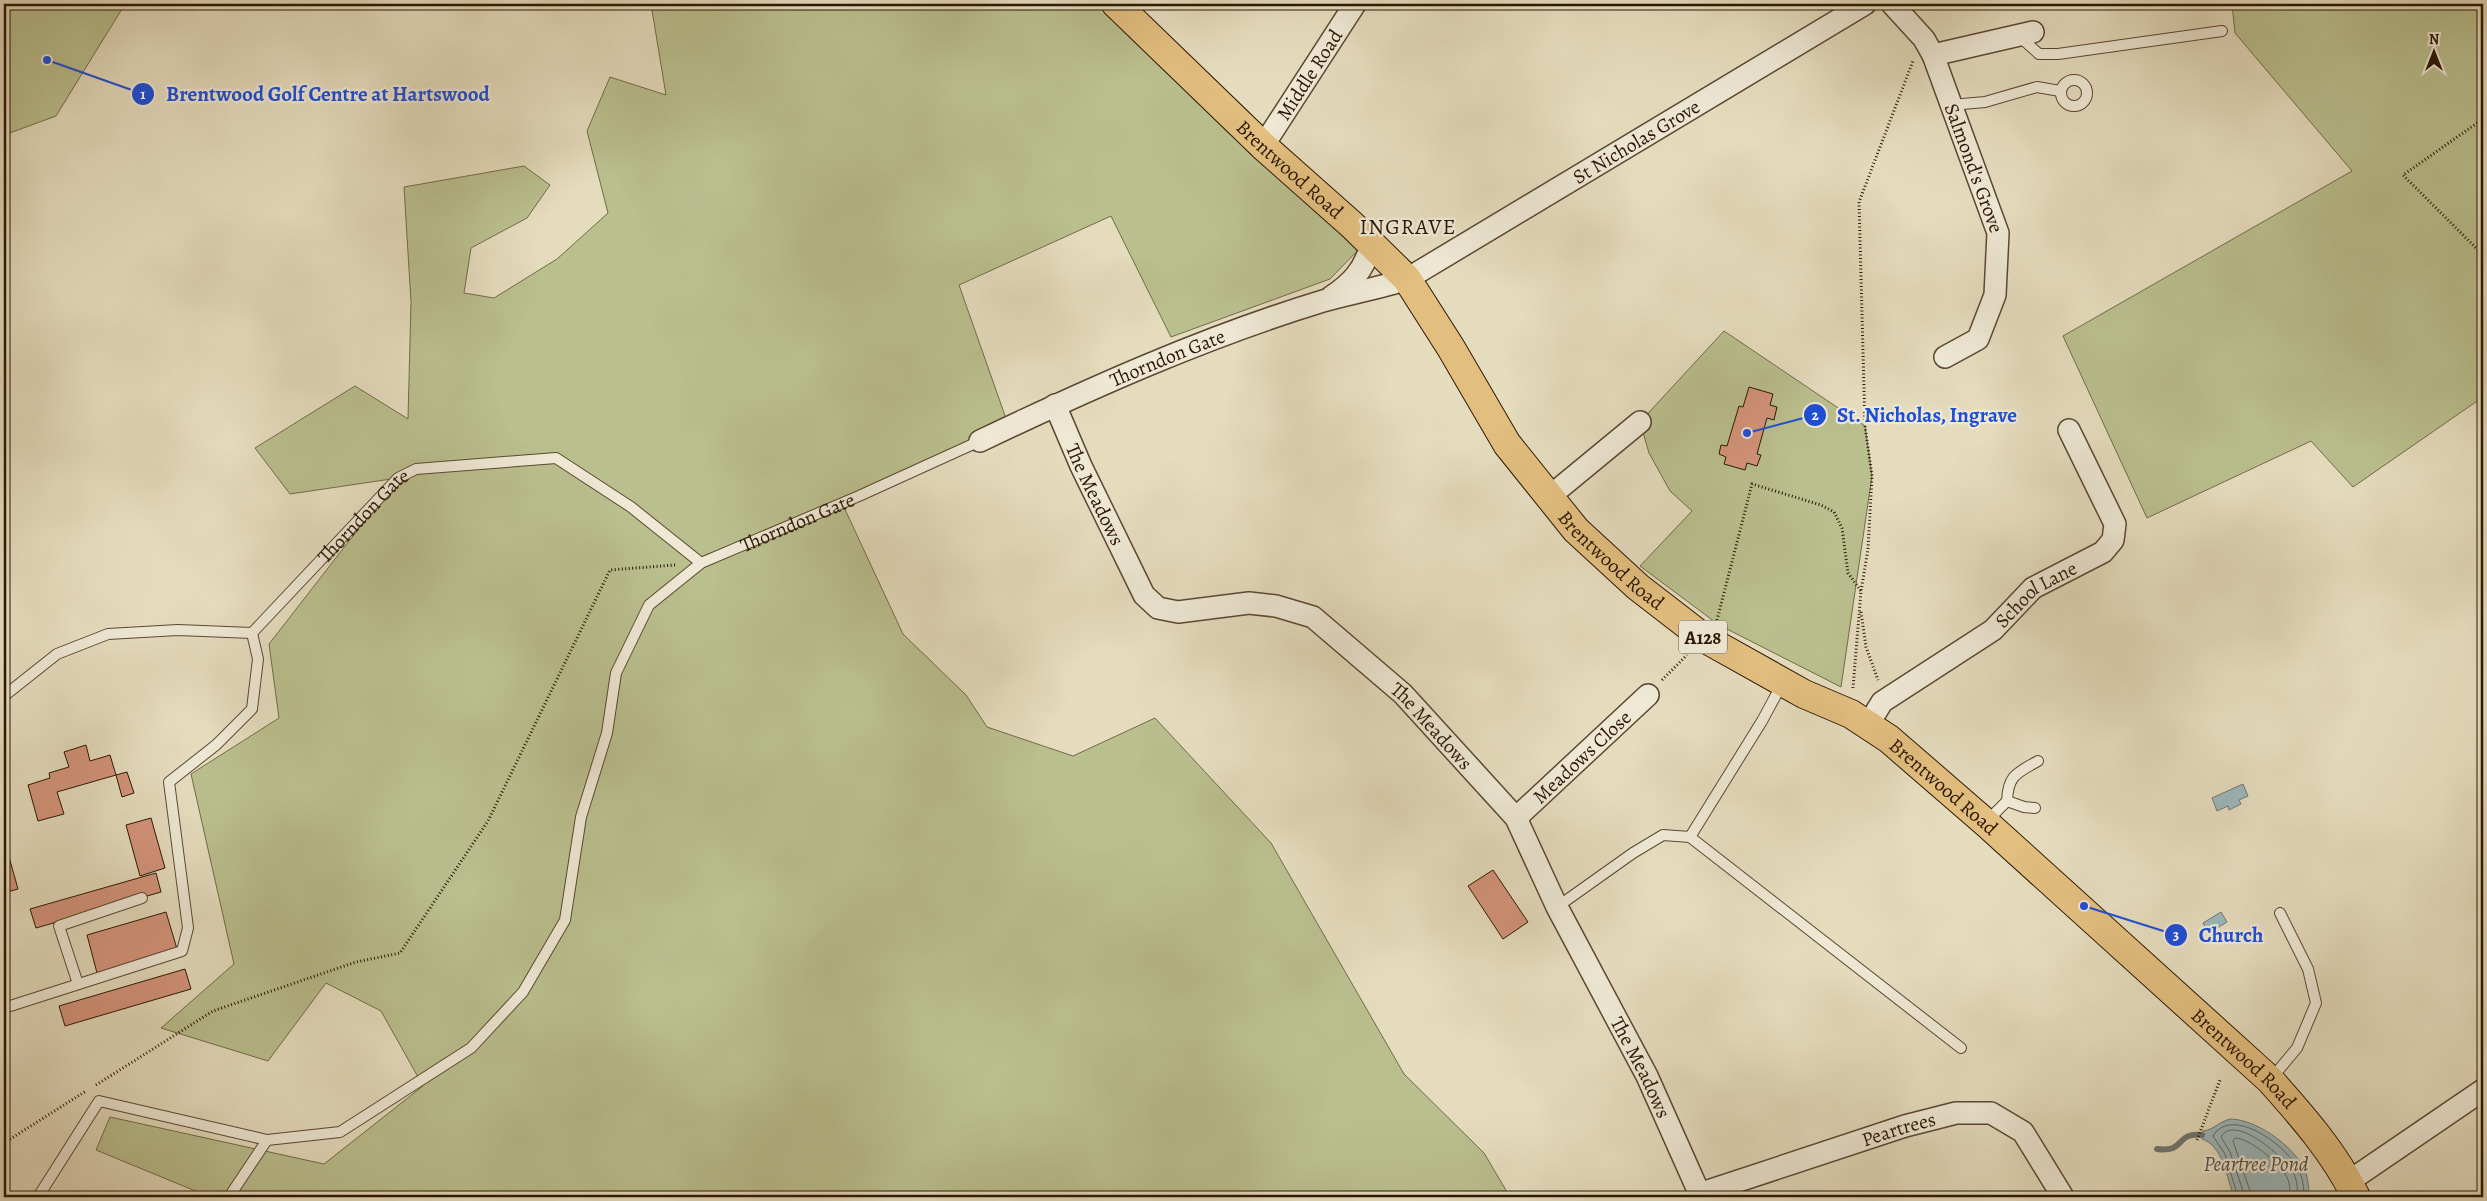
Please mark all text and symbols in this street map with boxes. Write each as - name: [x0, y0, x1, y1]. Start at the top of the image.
- street label: Middle Road: [1270, 24, 1349, 126]
- north arrow: [2410, 28, 2460, 78]
- text: N: [2429, 30, 2439, 49]
- callout: Brentwood Golf Centre at Hartswood: [131, 76, 500, 112]
- text: Brentwood Golf Centre at Hartswood: [166, 80, 491, 108]
- text: 1: [140, 84, 146, 104]
- street label: St Nicholas Grove: [1568, 93, 1705, 190]
- street label: Salmond's Grove: [1938, 100, 2010, 237]
- street label: Brentwood Road: [1230, 114, 1349, 225]
- district label: INGRAVE: [1359, 212, 1457, 242]
- street label: Thorndon Gate: [1106, 323, 1229, 394]
- callout: St. Nicholas, Ingrave: [1802, 397, 2028, 433]
- text: St. Nicholas, Ingrave: [1837, 401, 2017, 429]
- text: 2: [1811, 405, 1819, 425]
- street label: The Meadows: [1059, 439, 1131, 550]
- street label: Thorndon Gate: [312, 462, 413, 569]
- street label: Thorndon Gate: [736, 486, 859, 559]
- street label: Brentwood Road: [1552, 505, 1670, 617]
- street label: School Lane: [1989, 555, 2082, 634]
- road number: A128: [1679, 620, 1727, 654]
- street label: The Meadows: [1385, 676, 1479, 776]
- street label: Meadows Close: [1527, 704, 1637, 810]
- street label: Brentwood Road: [1883, 732, 2004, 842]
- callout: Church: [2164, 917, 2274, 953]
- text: Church: [2199, 921, 2263, 949]
- text: 3: [2173, 925, 2179, 945]
- street label: Brentwood Road: [2185, 1002, 2302, 1115]
- street label: The Meadows: [1604, 1012, 1677, 1123]
- street label: Peartrees: [1858, 1106, 1939, 1153]
- water label: Peartree Pond: [2203, 1150, 2309, 1178]

